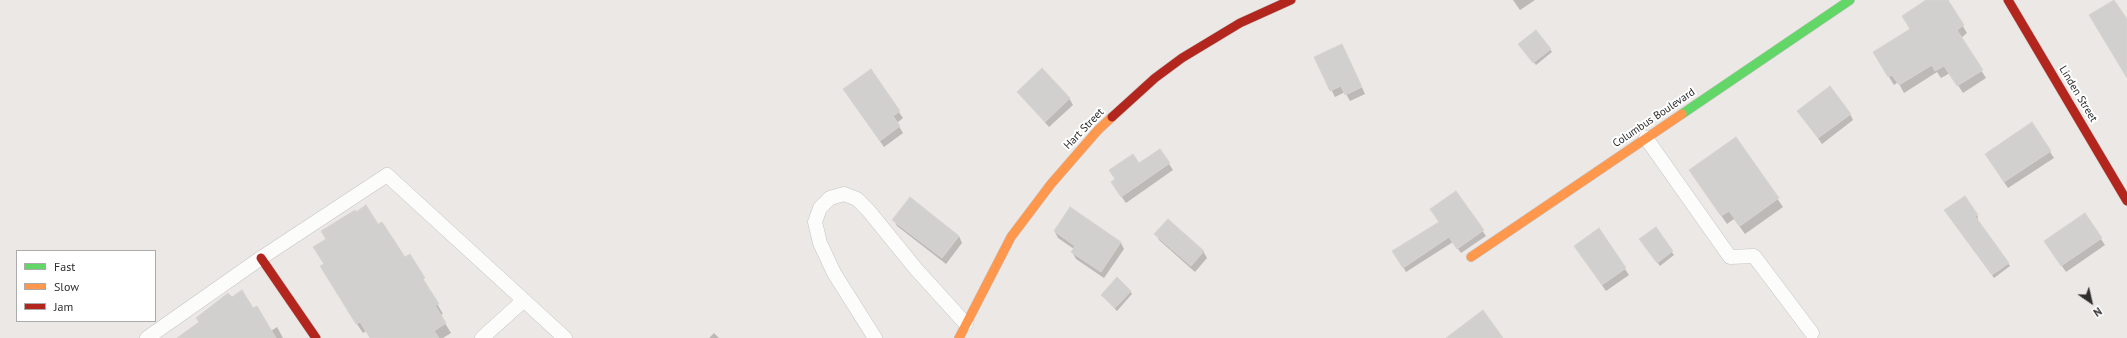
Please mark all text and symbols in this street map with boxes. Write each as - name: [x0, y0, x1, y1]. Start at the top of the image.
- street label: Linden Street: [2056, 64, 2100, 124]
- street label: Columbus Boulevard: [1610, 86, 1698, 150]
- street label: Hart Street: [1061, 106, 1107, 152]
- legend: [16, 250, 156, 322]
- text: Fast: [54, 259, 75, 274]
- text: Slow: [54, 279, 79, 294]
- north arrow: [2071, 282, 2111, 322]
- text: Jam: [54, 299, 73, 314]
- text: N: [2091, 304, 2105, 320]

